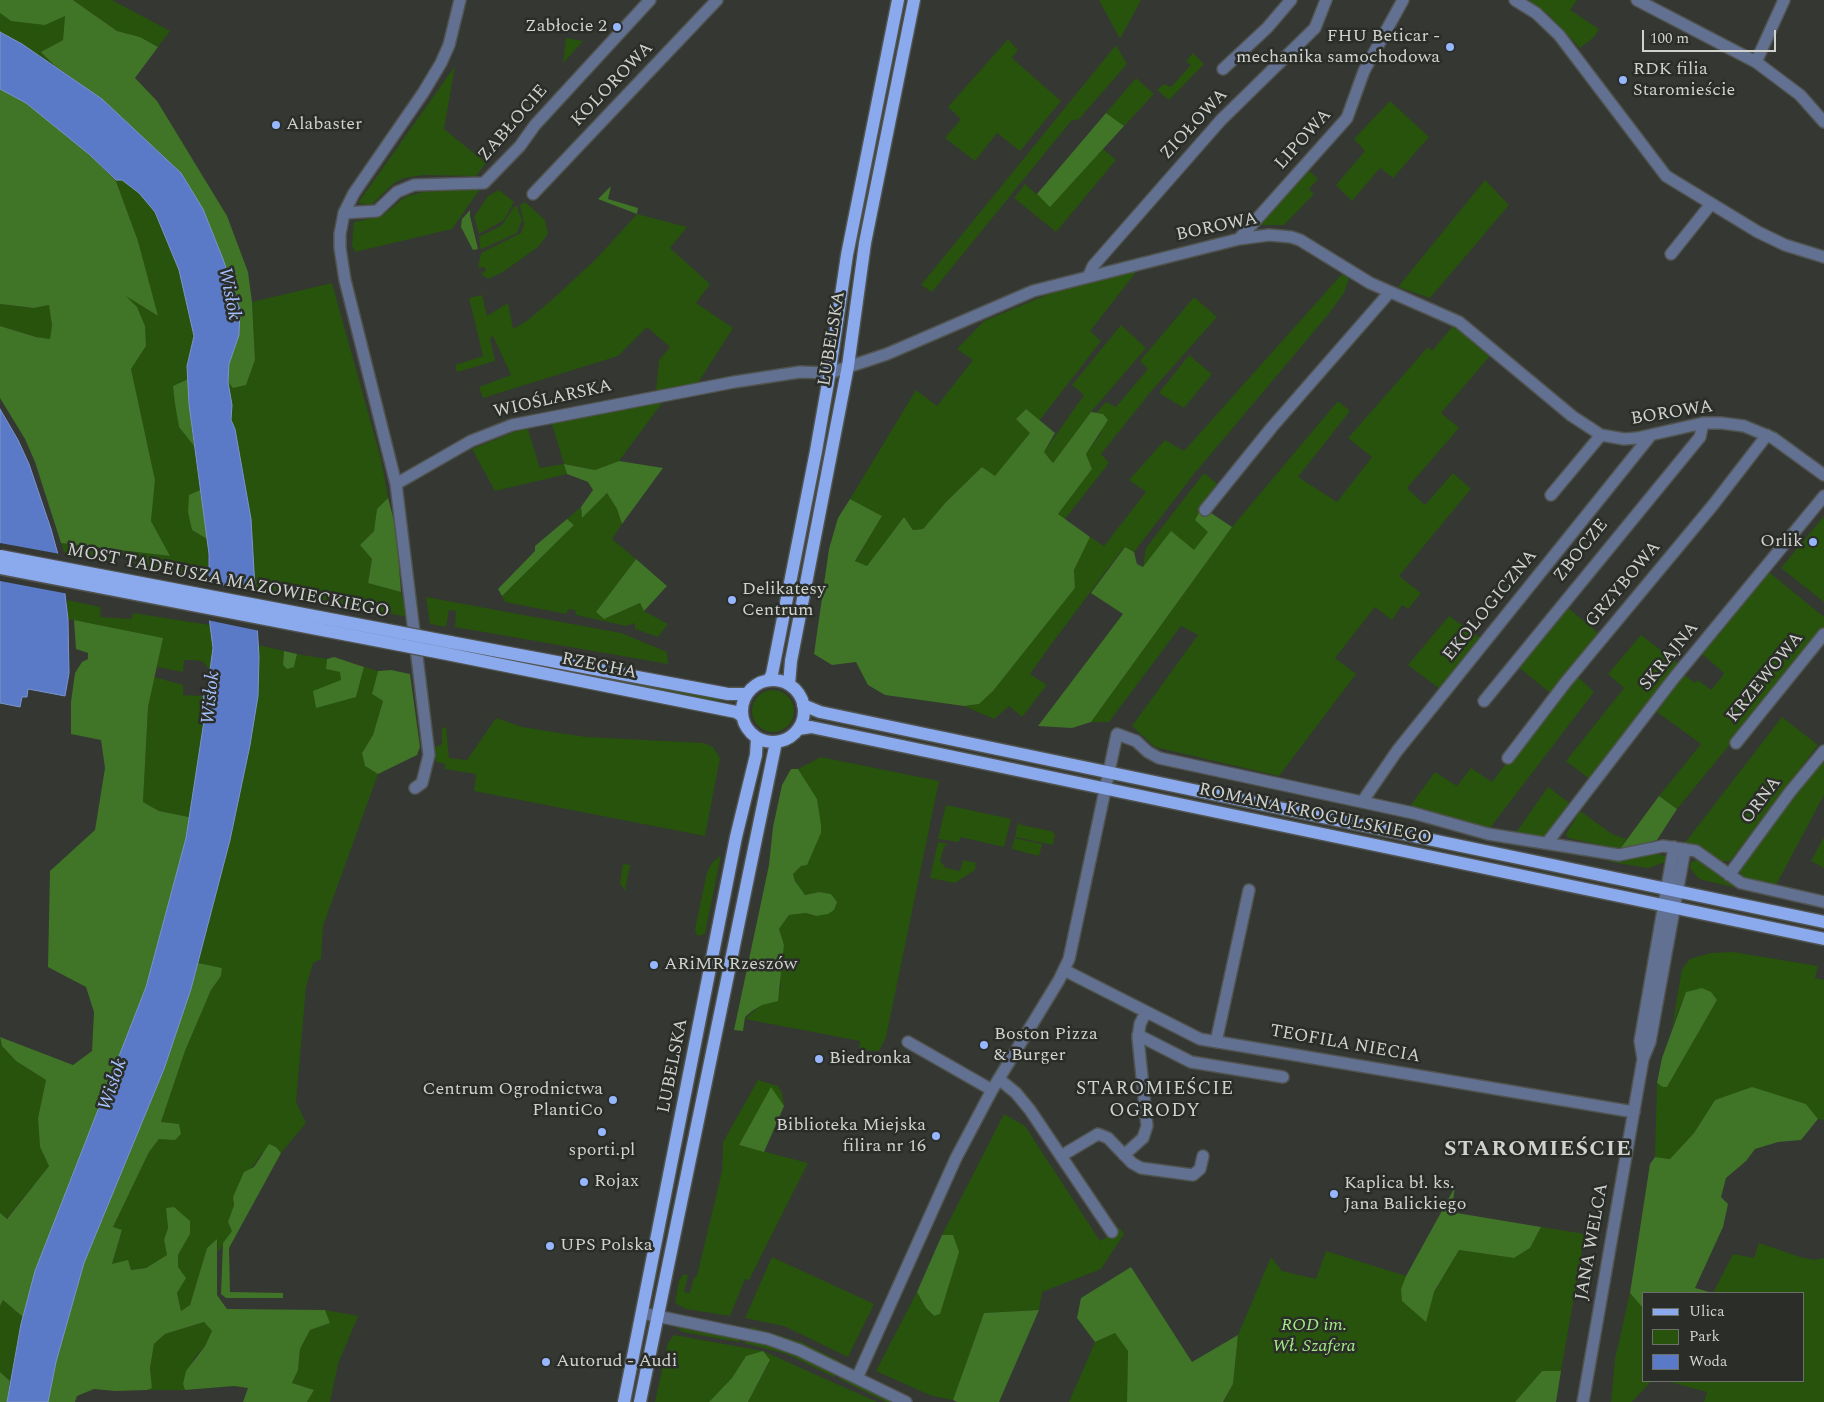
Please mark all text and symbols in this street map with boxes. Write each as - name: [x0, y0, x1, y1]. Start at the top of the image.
- place label: Zabłocie 2: [525, 16, 607, 38]
- scale bar: [1644, 20, 1778, 52]
- marker: Zabłocie 2: [611, 21, 623, 33]
- place label: FHU Beticar - mechanika samochodowa: [1236, 26, 1440, 68]
- text: 100 m: [1650, 27, 1689, 50]
- street label: KOLOROWA: [567, 38, 659, 132]
- marker: FHU Beticar - mechanika samochodowa: [1444, 41, 1456, 53]
- place label: RDK filia Staromieście: [1633, 59, 1735, 102]
- marker: RDK filia Staromieście: [1617, 74, 1629, 86]
- street label: ZABŁOCIE: [475, 81, 553, 167]
- street label: ZIOŁOWA: [1157, 85, 1233, 165]
- street label: LIPOWA: [1271, 105, 1337, 175]
- place label: Alabaster: [286, 114, 362, 136]
- marker: Alabaster: [270, 119, 282, 131]
- street label: BOROWA: [1174, 209, 1260, 247]
- water label: Wisłok: [212, 266, 244, 322]
- street label: LUBELSKA: [815, 290, 851, 388]
- street label: WIOŚLARSKA: [492, 376, 614, 424]
- street label: BOROWA: [1629, 397, 1715, 431]
- street label: ZBOCZE: [1550, 515, 1614, 587]
- place label: Orlik: [1760, 531, 1803, 553]
- marker: Orlik: [1807, 536, 1819, 548]
- street label: GRZYBOWA: [1582, 537, 1666, 633]
- street label: MOST TADEUSZA MAZOWIECKIEGO: [65, 540, 391, 624]
- street label: EKOLOGICZNA: [1439, 546, 1543, 666]
- place label: Delikatesy Centrum: [742, 579, 826, 622]
- marker: Delikatesy Centrum: [726, 594, 738, 606]
- street label: SKRAJNA: [1636, 618, 1704, 696]
- street label: KRZEWOWA: [1723, 628, 1809, 728]
- street label: RZECHA: [560, 649, 638, 685]
- water label: Wisłok: [198, 670, 226, 726]
- street label: ORNA: [1737, 773, 1787, 829]
- street label: ROMANA KROGULSKIEGO: [1197, 780, 1433, 850]
- place label: ARiMR Rzeszów: [664, 954, 797, 976]
- marker: ARiMR Rzeszów: [648, 959, 660, 971]
- street label: LUBELSKA: [654, 1017, 694, 1115]
- street label: TEOFILA NIECIA: [1268, 1021, 1422, 1069]
- place label: Boston Pizza & Burger: [994, 1024, 1098, 1066]
- marker: Boston Pizza & Burger: [978, 1039, 990, 1051]
- place label: Biedronka: [829, 1048, 911, 1070]
- marker: Biedronka: [813, 1053, 825, 1065]
- water label: Wisłok: [94, 1056, 134, 1114]
- place label: Centrum Ogrodnictwa PlantiCo: [422, 1079, 603, 1122]
- district label: STAROMIEŚCIE OGRODY: [1074, 1079, 1236, 1123]
- marker: Centrum Ogrodnictwa PlantiCo: [607, 1094, 619, 1106]
- place label: Biblioteka Miejska filira nr 16: [776, 1115, 926, 1158]
- marker: sporti.pl: [596, 1126, 608, 1138]
- marker: Biblioteka Miejska filira nr 16: [930, 1130, 942, 1142]
- district label: STAROMIEŚCIE: [1443, 1138, 1633, 1164]
- place label: sporti.pl: [569, 1140, 635, 1162]
- place label: Rojax: [594, 1171, 639, 1193]
- place label: Kaplica bł. ks. Jana Balickiego: [1344, 1173, 1466, 1216]
- marker: Rojax: [578, 1176, 590, 1188]
- street label: JANA WELCA: [1572, 1182, 1614, 1302]
- marker: Kaplica bł. ks. Jana Balickiego: [1328, 1188, 1340, 1200]
- place label: UPS Polska: [560, 1235, 653, 1257]
- marker: UPS Polska: [544, 1240, 556, 1252]
- legend: [1642, 1292, 1804, 1382]
- text: Ulica: [1689, 1300, 1725, 1323]
- park label: ROD im. Wł. Szafera: [1272, 1315, 1356, 1358]
- text: Park: [1689, 1325, 1720, 1348]
- text: Woda: [1689, 1350, 1727, 1373]
- place label: Autorud - Audi: [556, 1351, 677, 1373]
- marker: Autorud - Audi: [540, 1356, 552, 1368]

